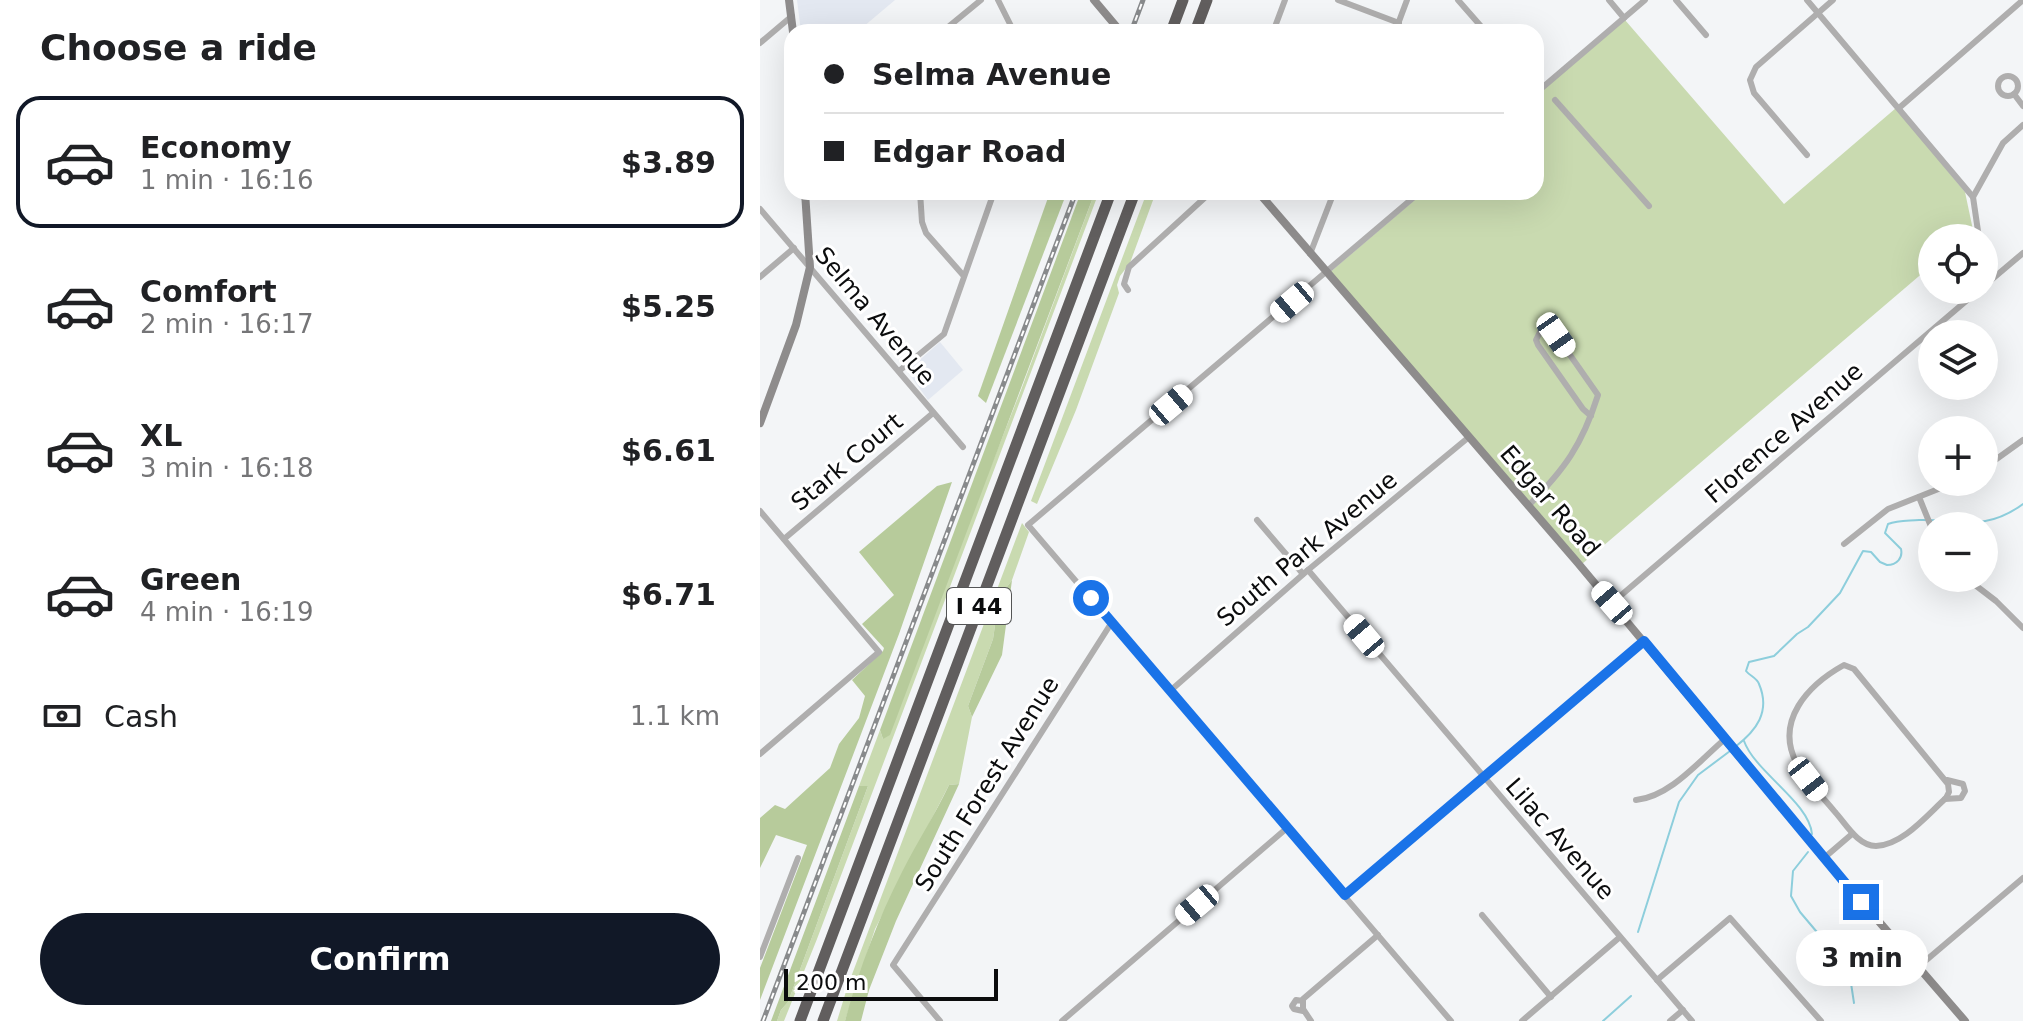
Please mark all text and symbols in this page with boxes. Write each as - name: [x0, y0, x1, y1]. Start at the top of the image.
- text: Choose a ride: [40, 27, 317, 68]
- text: Selma Avenue: [872, 57, 1111, 92]
- icon: car: [44, 126, 116, 198]
- text: Economy: [140, 130, 292, 165]
- text: Edgar Road: [872, 134, 1066, 169]
- text: $3.89: [621, 145, 716, 180]
- text: 1 min · 16:16: [140, 165, 314, 195]
- map controls: [1918, 224, 1998, 592]
- button: locate: [1918, 224, 1998, 304]
- street label: Selma Avenue: [809, 241, 941, 391]
- icon: car: [44, 270, 116, 342]
- text: Comfort: [140, 274, 277, 309]
- car: [1266, 277, 1318, 327]
- text: $5.25: [621, 289, 716, 324]
- car: [1532, 308, 1580, 362]
- text: 2 min · 16:17: [140, 309, 314, 339]
- button: layers: [1918, 320, 1998, 400]
- street label: Florence Avenue: [1700, 357, 1868, 509]
- car: [1145, 380, 1197, 430]
- street label: Stark Court: [786, 407, 908, 517]
- icon: car: [44, 414, 116, 486]
- button: +: [1918, 416, 1998, 496]
- text: XL: [140, 418, 182, 453]
- text: $6.61: [621, 433, 716, 468]
- street label: Edgar Road: [1494, 440, 1606, 562]
- text: 3 min · 16:18: [140, 453, 314, 483]
- street label: South Park Avenue: [1211, 466, 1403, 632]
- button: −: [1918, 512, 1998, 592]
- icon: car: [44, 558, 116, 630]
- text: Green: [140, 562, 241, 597]
- text: $6.71: [621, 577, 716, 612]
- car: [1587, 577, 1637, 629]
- route start: [1073, 580, 1109, 616]
- road number: I 44: [947, 588, 1011, 624]
- text: 4 min · 16:19: [140, 597, 314, 627]
- car: [1339, 610, 1389, 662]
- street label: South Forest Avenue: [909, 671, 1065, 897]
- icon: cash: [40, 694, 84, 738]
- text: Cash: [104, 699, 178, 734]
- text: 1.1 km: [630, 701, 720, 731]
- car: [1784, 753, 1832, 805]
- street label: Lilac Avenue: [1500, 773, 1620, 905]
- car: [1171, 880, 1223, 930]
- route end: [1843, 884, 1879, 920]
- button: Confirm: [40, 913, 720, 1005]
- callout: 3 min: [1795, 930, 1927, 986]
- text: 3 min: [1821, 943, 1903, 973]
- scale bar: [784, 965, 998, 1001]
- text: 200 m: [796, 970, 866, 995]

